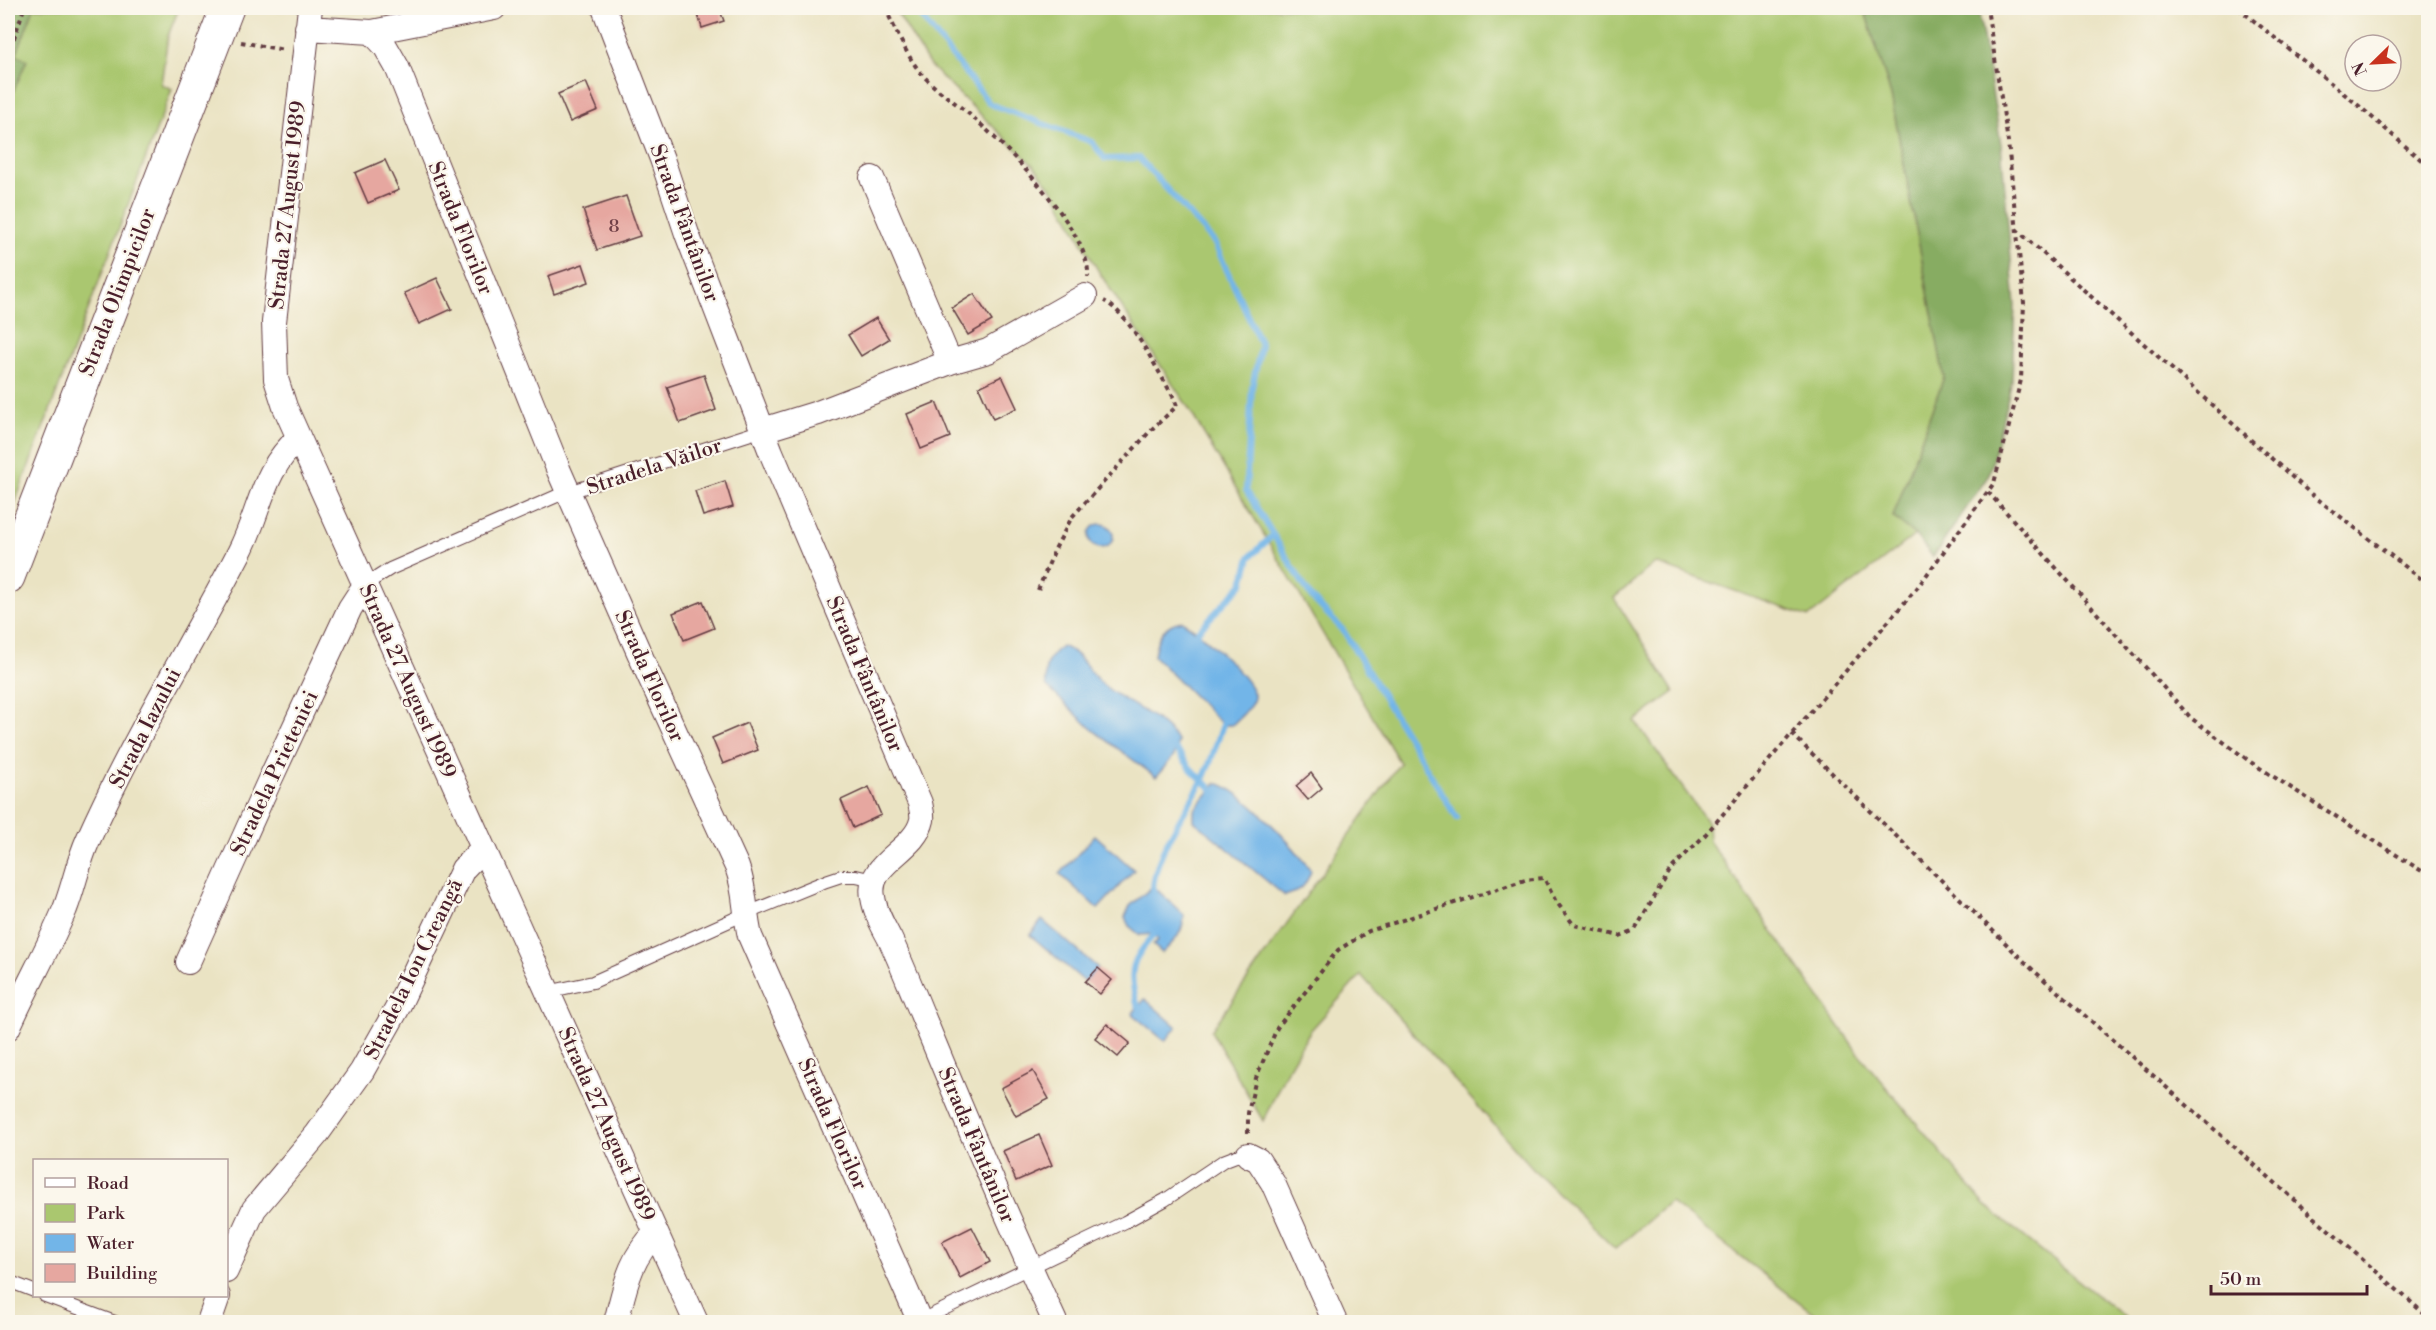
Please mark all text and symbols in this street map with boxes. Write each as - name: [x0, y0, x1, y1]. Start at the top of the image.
- north arrow: [2343, 33, 2403, 93]
- text: N: [2348, 59, 2372, 79]
- street label: Strada 27 August 1989: [264, 100, 312, 311]
- street label: Strada Fântânilor: [643, 141, 725, 306]
- street label: Strada Florilor: [422, 158, 499, 299]
- street label: Strada Olimpicilor: [74, 205, 162, 380]
- house number: 8: [608, 215, 620, 238]
- street label: Stradela Văilor: [583, 433, 725, 501]
- street label: Strada 27 August 1989: [353, 580, 462, 782]
- street label: Strada Fântânilor: [820, 593, 909, 756]
- street label: Strada Florilor: [608, 607, 690, 746]
- street label: Strada Iazului: [104, 664, 187, 793]
- street label: Stradela Prieteniei: [225, 687, 325, 860]
- street label: Stradela Ion Creangă: [359, 874, 469, 1064]
- street label: Strada 27 August 1989: [552, 1023, 661, 1225]
- street label: Strada Florilor: [791, 1055, 873, 1194]
- street label: Strada Fântânilor: [932, 1064, 1021, 1227]
- legend: [33, 1159, 228, 1297]
- text: Road: [87, 1172, 130, 1195]
- text: Park: [87, 1202, 126, 1225]
- text: Water: [86, 1232, 135, 1255]
- scale bar: [2211, 1258, 2367, 1296]
- text: Building: [86, 1262, 158, 1285]
- text: 50 m: [2220, 1268, 2262, 1291]

